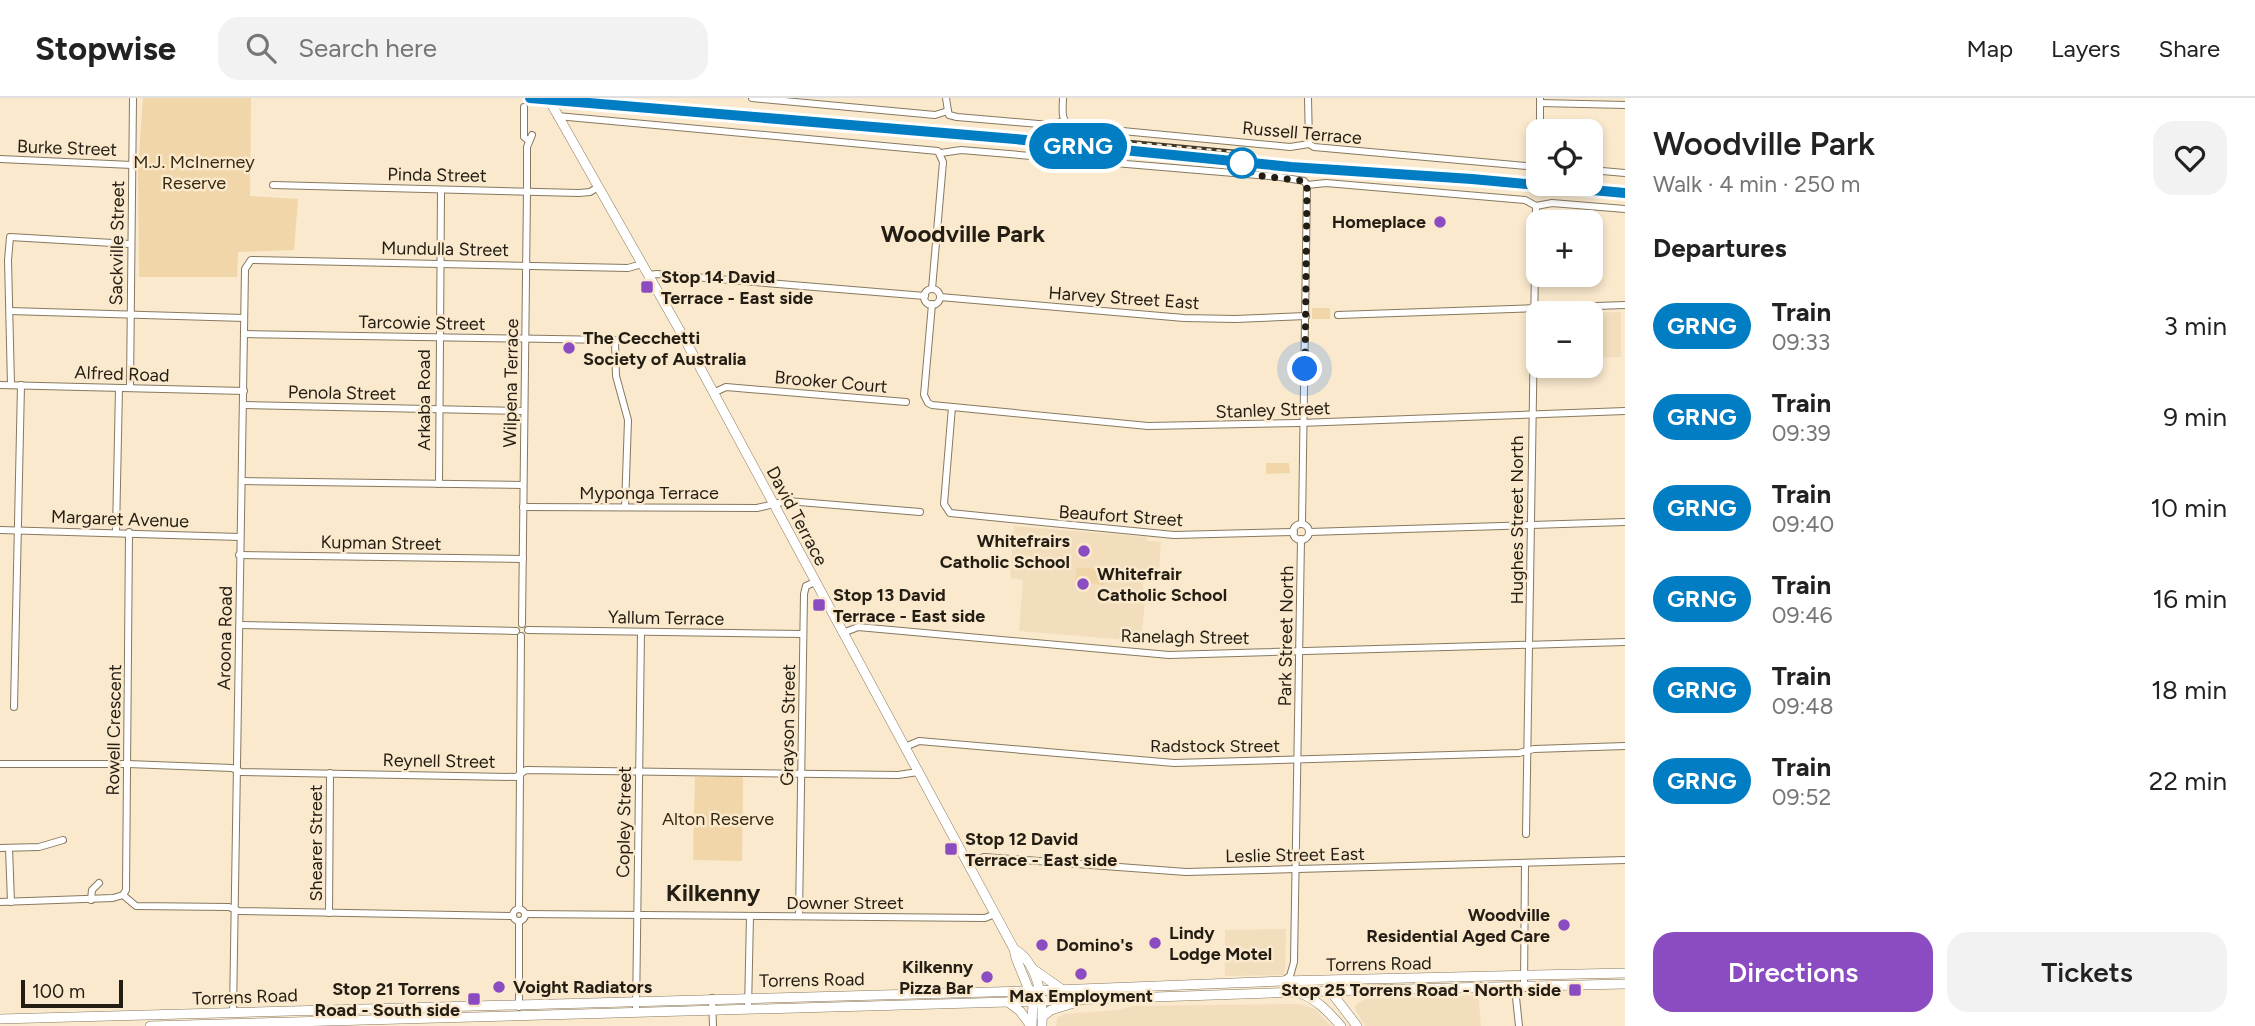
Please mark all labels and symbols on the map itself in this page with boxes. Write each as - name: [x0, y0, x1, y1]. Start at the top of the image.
- street label: Russell Terrace: [1241, 117, 1363, 149]
- line badge: GRNG: [1029, 123, 1127, 169]
- street label: Burke Street: [16, 135, 118, 161]
- unlabelled marker: [1227, 148, 1257, 178]
- park label: M.J. McInerney Reserve: [133, 151, 255, 194]
- street label: Pinda Street: [387, 163, 487, 187]
- street label: Sackville Street: [105, 180, 129, 306]
- place label: Homeplace: [1332, 211, 1426, 233]
- marker: Homeplace: [1432, 214, 1448, 230]
- district label: Woodville Park: [881, 219, 1045, 248]
- street label: Mundulla Street: [381, 237, 509, 261]
- place label: Stop 14 David Terrace - East side: [661, 266, 813, 309]
- marker: Stop 14 David Terrace - East side: [639, 279, 655, 295]
- street label: Harvey Street East: [1048, 282, 1200, 314]
- street label: Tarcowie Street: [358, 311, 486, 335]
- street label: Wilpena Terrace: [499, 318, 523, 448]
- place label: The Cecchetti Society of Australia: [583, 327, 746, 370]
- marker: The Cecchetti Society of Australia: [561, 340, 577, 356]
- street label: Arkaba Road: [413, 349, 435, 451]
- your location: [1287, 351, 1322, 386]
- street label: Alfred Road: [74, 361, 170, 387]
- street label: Brooker Court: [774, 366, 889, 398]
- street label: Penola Street: [288, 381, 397, 405]
- street label: Stanley Street: [1215, 397, 1331, 423]
- street label: Hughes Street North: [1506, 436, 1528, 604]
- street label: David Terrace: [762, 462, 833, 570]
- street label: Myponga Terrace: [579, 482, 719, 504]
- street label: Beaufort Street: [1058, 501, 1184, 531]
- street label: Margaret Avenue: [51, 506, 190, 532]
- place label: Whitefrairs Catholic School: [940, 530, 1071, 573]
- street label: Kupman Street: [320, 531, 442, 555]
- marker: Whitefrairs Catholic School: [1076, 543, 1092, 559]
- place label: Whitefrair Catholic School: [1097, 563, 1227, 606]
- street label: Park Street North: [1274, 565, 1298, 707]
- marker: Whitefrair Catholic School: [1075, 576, 1091, 592]
- place label: Stop 13 David Terrace - East side: [833, 584, 985, 627]
- street label: Aroona Road: [213, 586, 237, 690]
- marker: Stop 13 David Terrace - East side: [811, 597, 827, 613]
- street label: Yallum Terrace: [608, 606, 724, 630]
- street label: Ranelagh Street: [1120, 625, 1250, 649]
- street label: Rowell Crescent: [102, 664, 126, 796]
- street label: Grayson Street: [776, 664, 800, 786]
- street label: Radstock Street: [1150, 735, 1280, 757]
- street label: Reynell Street: [382, 749, 496, 773]
- street label: Copley Street: [612, 766, 636, 878]
- street label: Shearer Street: [305, 784, 327, 901]
- park label: Alton Reserve: [662, 808, 774, 830]
- place label: Stop 12 David Terrace - East side: [965, 828, 1117, 871]
- marker: Stop 12 David Terrace - East side: [943, 841, 959, 857]
- street label: Leslie Street East: [1225, 843, 1365, 867]
- district label: Kilkenny: [666, 878, 760, 907]
- street label: Downer Street: [786, 892, 904, 914]
- place label: Woodville Residential Aged Care: [1366, 904, 1550, 947]
- marker: Woodville Residential Aged Care: [1556, 917, 1572, 933]
- place label: Lindy Lodge Motel: [1169, 922, 1272, 965]
- place label: Domino's: [1056, 934, 1134, 956]
- marker: Lindy Lodge Motel: [1147, 935, 1163, 951]
- marker: Domino's: [1034, 937, 1050, 953]
- street label: Torrens Road: [1326, 952, 1432, 976]
- place label: Kilkenny Pizza Bar: [899, 956, 974, 999]
- marker: Max Employment: [1073, 966, 1089, 982]
- street label: Torrens Road: [759, 968, 865, 992]
- marker: Kilkenny Pizza Bar: [979, 969, 995, 985]
- place label: Voight Radiators: [513, 976, 653, 998]
- scale bar: [21, 977, 122, 1009]
- place label: Stop 21 Torrens Road - South side: [315, 978, 461, 1021]
- marker: Voight Radiators: [491, 979, 507, 995]
- place label: Stop 25 Torrens Road - North side: [1281, 979, 1561, 1001]
- marker: Stop 25 Torrens Road - North side: [1567, 982, 1583, 998]
- street label: Torrens Road: [192, 984, 298, 1010]
- place label: Max Employment: [1009, 985, 1153, 1007]
- marker: Stop 21 Torrens Road - South side: [466, 991, 482, 1007]

